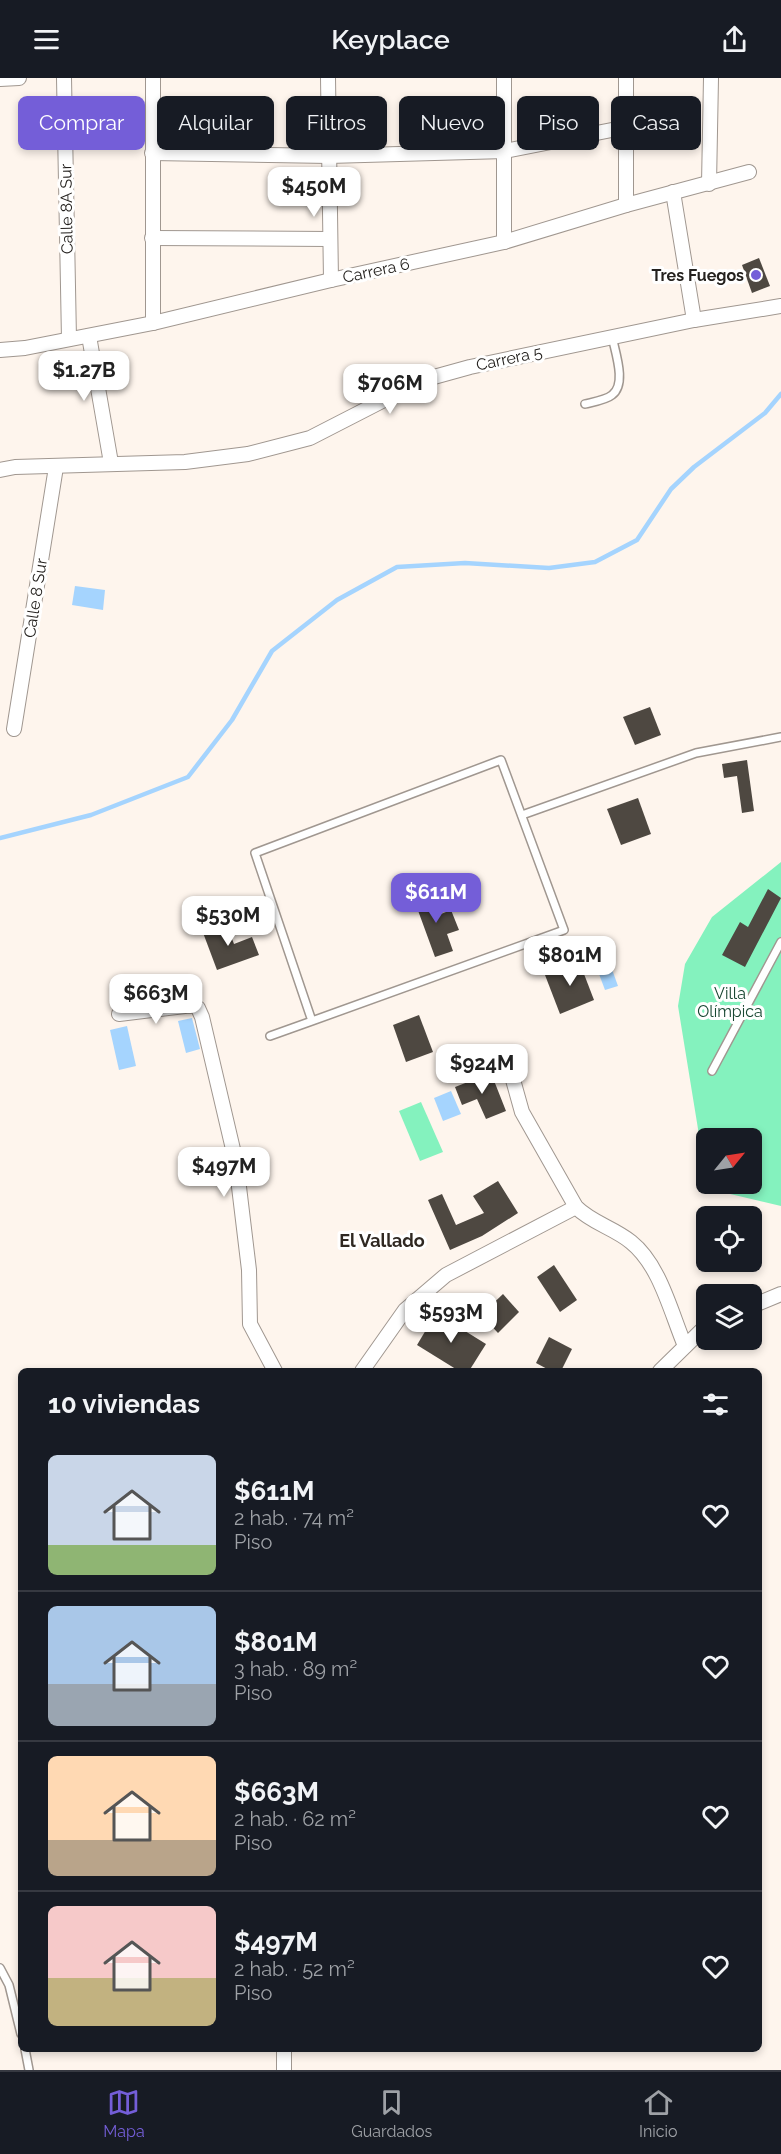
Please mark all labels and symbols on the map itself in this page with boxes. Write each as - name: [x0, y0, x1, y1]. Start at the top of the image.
- street label: Calle 8A Sur: [56, 163, 77, 254]
- pin: $450M: [272, 167, 356, 218]
- street label: Carrera 6: [341, 254, 411, 287]
- place label: Tres Fuegos: [651, 266, 744, 285]
- marker: Tres Fuegos: [749, 268, 763, 282]
- street label: Carrera 5: [474, 342, 544, 375]
- pin: $1.27B: [35, 351, 133, 402]
- pin: $706M: [348, 364, 432, 415]
- street label: Calle 8 Sur: [20, 557, 51, 639]
- pin: $611M: [394, 873, 478, 924]
- pin: $530M: [186, 896, 270, 947]
- pin: $801M: [528, 936, 612, 987]
- pin: $663M: [114, 974, 198, 1025]
- park label: Villa Olímpica: [697, 984, 763, 1021]
- pin: $924M: [440, 1044, 524, 1095]
- north arrow: [696, 1128, 762, 1194]
- pin: $497M: [182, 1147, 266, 1198]
- district label: El Vallado: [339, 1230, 425, 1251]
- pin: $593M: [409, 1293, 493, 1344]

